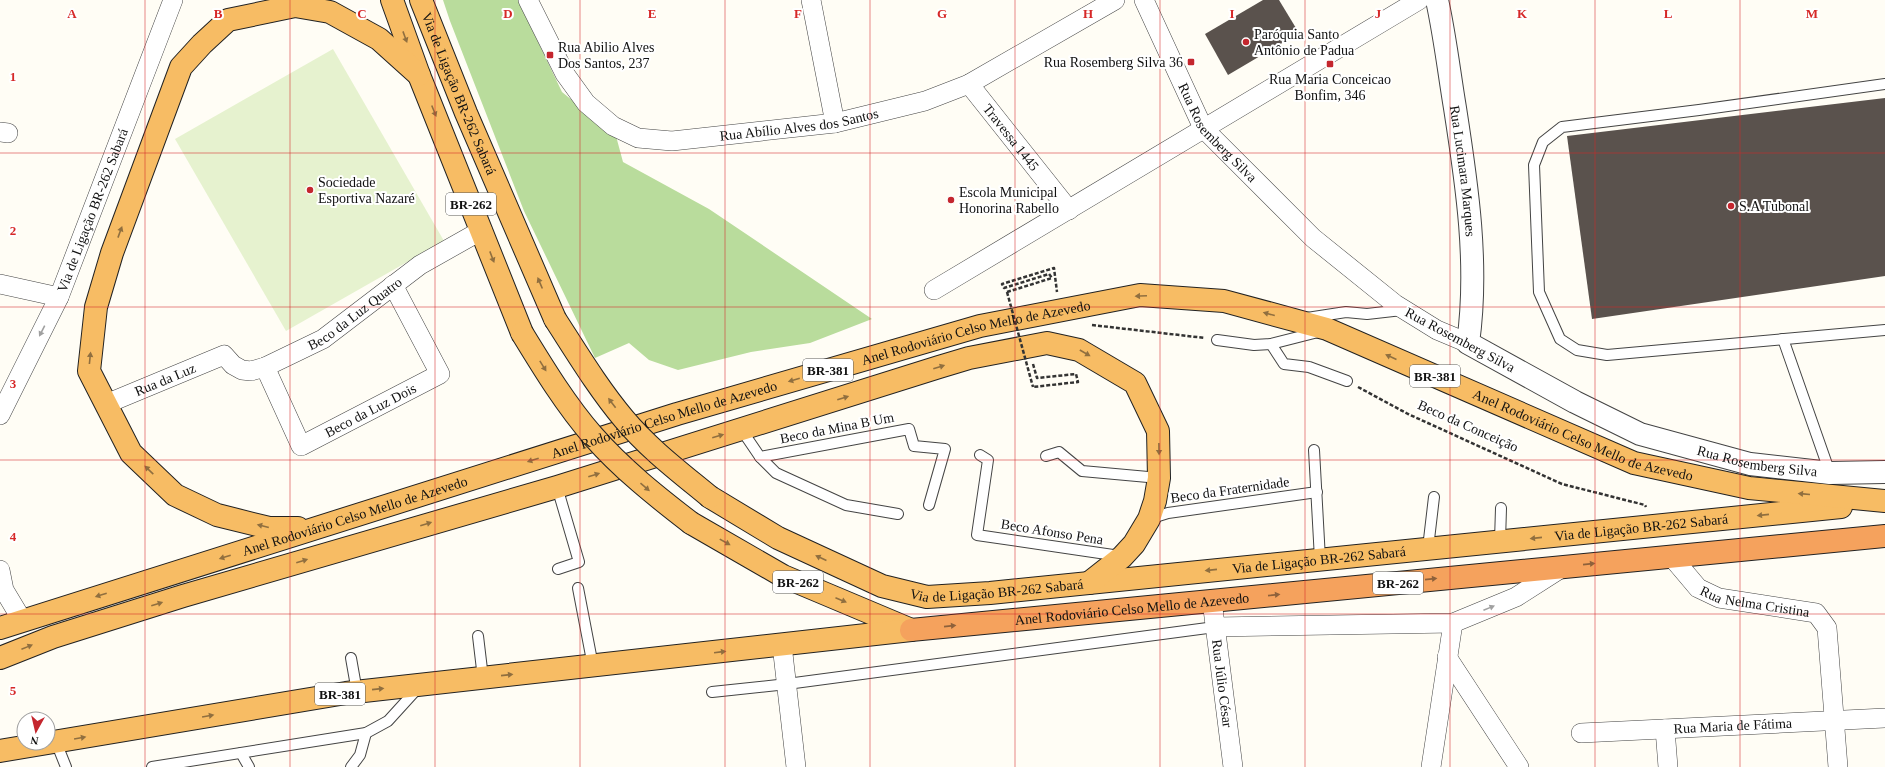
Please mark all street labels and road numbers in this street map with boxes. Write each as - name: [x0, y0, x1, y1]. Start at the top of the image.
- street label: Via de Ligação BR-262 Sabará: [419, 10, 500, 178]
- street label: Rua Rosemberg Silva: [1176, 80, 1260, 185]
- street label: Travessa 1445: [980, 101, 1042, 174]
- street label: Rua Lucimara Marques: [1447, 104, 1478, 237]
- street label: Rua Abílio Alves dos Santos: [719, 105, 880, 143]
- street label: Via de Ligação BR-262 Sabará: [54, 125, 131, 294]
- road number: BR-262: [446, 193, 496, 215]
- street label: Beco da Luz Quatro: [305, 274, 405, 353]
- street label: Anel Rodoviário Celso Mello de Azevedo: [860, 297, 1092, 368]
- street label: Rua Rosemberg Silva: [1403, 305, 1518, 376]
- road number: BR-381: [803, 359, 853, 381]
- street label: Rua da Luz: [132, 360, 198, 399]
- road number: BR-381: [1410, 365, 1460, 387]
- street label: Anel Rodoviário Celso Mello de Azevedo: [549, 378, 779, 461]
- street label: Beco da Luz Dois: [322, 380, 419, 440]
- street label: Anel Rodoviário Celso Mello de Azevedo: [1471, 386, 1694, 483]
- street label: Beco da Conceição: [1416, 397, 1520, 455]
- street label: Beco da Mina B Um: [779, 410, 895, 446]
- street label: Rua Rosemberg Silva: [1696, 442, 1819, 479]
- street label: Anel Rodoviário Celso Mello de Azevedo: [240, 473, 469, 558]
- street label: Beco da Fraternidade: [1170, 474, 1290, 506]
- street label: Via de Ligação BR-262 Sabará: [1554, 511, 1729, 543]
- street label: Beco Afonso Pena: [1000, 517, 1105, 548]
- street label: Via de Ligação BR-262 Sabará: [1232, 543, 1407, 576]
- road number: BR-262: [773, 571, 823, 593]
- road number: BR-262: [1373, 572, 1423, 594]
- street label: Via de Ligação BR-262 Sabará: [908, 576, 1085, 605]
- street label: Rua Nelma Cristina: [1698, 583, 1811, 620]
- street label: Anel Rodoviário Celso Mello de Azevedo: [1014, 590, 1250, 627]
- street label: Rua Júlio César: [1209, 638, 1235, 729]
- road number: BR-381: [315, 683, 365, 705]
- street label: Rua Maria de Fátima: [1673, 715, 1793, 736]

